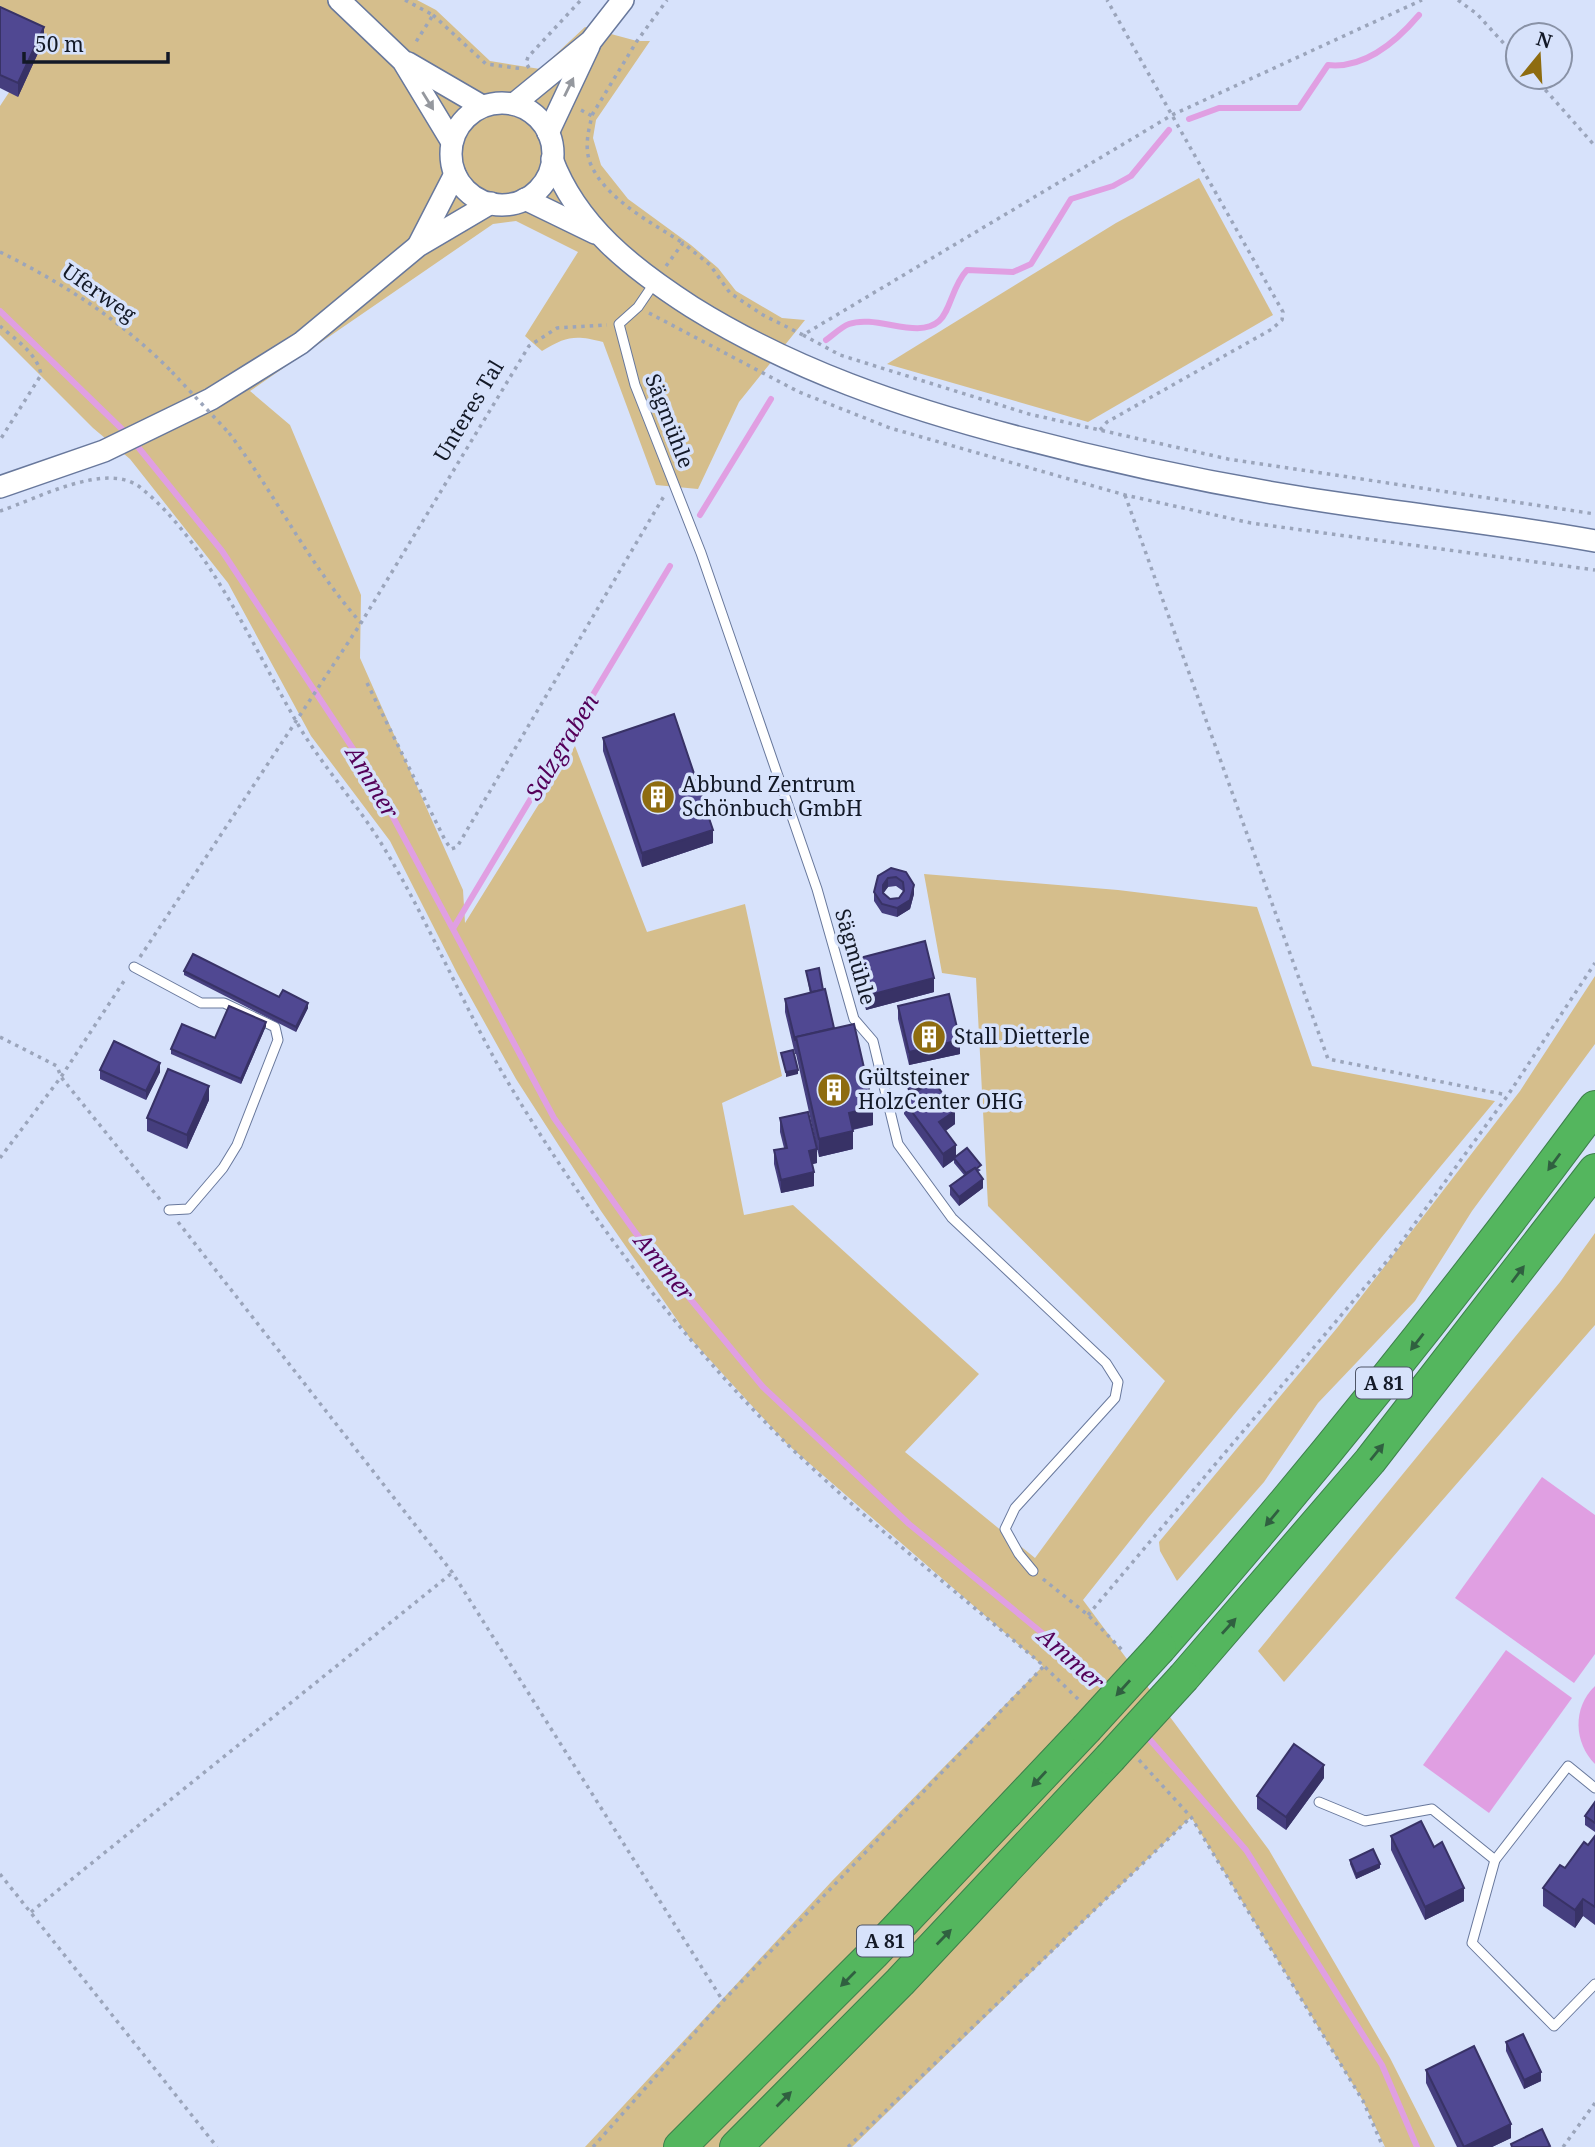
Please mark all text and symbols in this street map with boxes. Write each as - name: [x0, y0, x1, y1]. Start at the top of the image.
- scale bar: [24, 21, 168, 65]
- north arrow: [1504, 21, 1574, 91]
- text: N: [1533, 25, 1555, 55]
- text: 50 m: [35, 30, 84, 58]
- one-way arrow: [563, 77, 574, 97]
- one-way arrow: [422, 91, 435, 110]
- street label: Uferweg: [57, 256, 143, 328]
- street label: Unteres Tal: [427, 354, 510, 467]
- street label: Sägmühle: [639, 369, 701, 472]
- water label: Salzgraben: [517, 687, 606, 806]
- water label: Ammer: [338, 737, 407, 824]
- place label: Abbund Zentrum Schönbuch GmbH: [682, 770, 863, 822]
- building icon: Abbund Zentrum Schönbuch GmbH: [639, 778, 677, 816]
- street label: Sägmühle: [829, 905, 883, 1008]
- building icon: Stall Dietterle: [910, 1018, 948, 1056]
- place label: Stall Dietterle: [954, 1022, 1090, 1050]
- place label: Gültsteiner HolzCenter OHG: [858, 1063, 1023, 1115]
- building icon: Gültsteiner HolzCenter OHG: [815, 1071, 853, 1109]
- one-way arrow: [1547, 1152, 1562, 1170]
- water label: Ammer: [626, 1224, 702, 1308]
- one-way arrow: [1510, 1265, 1525, 1283]
- one-way arrow: [1409, 1333, 1424, 1351]
- road number: A 81: [1356, 1368, 1412, 1399]
- one-way arrow: [1369, 1444, 1384, 1462]
- one-way arrow: [1265, 1510, 1280, 1527]
- one-way arrow: [1221, 1617, 1236, 1634]
- water label: Ammer: [1030, 1618, 1112, 1697]
- one-way arrow: [1116, 1680, 1131, 1697]
- one-way arrow: [1032, 1770, 1048, 1787]
- road number: A 81: [857, 1926, 913, 1956]
- one-way arrow: [935, 1928, 952, 1945]
- one-way arrow: [840, 1971, 856, 1987]
- one-way arrow: [776, 2091, 792, 2108]

